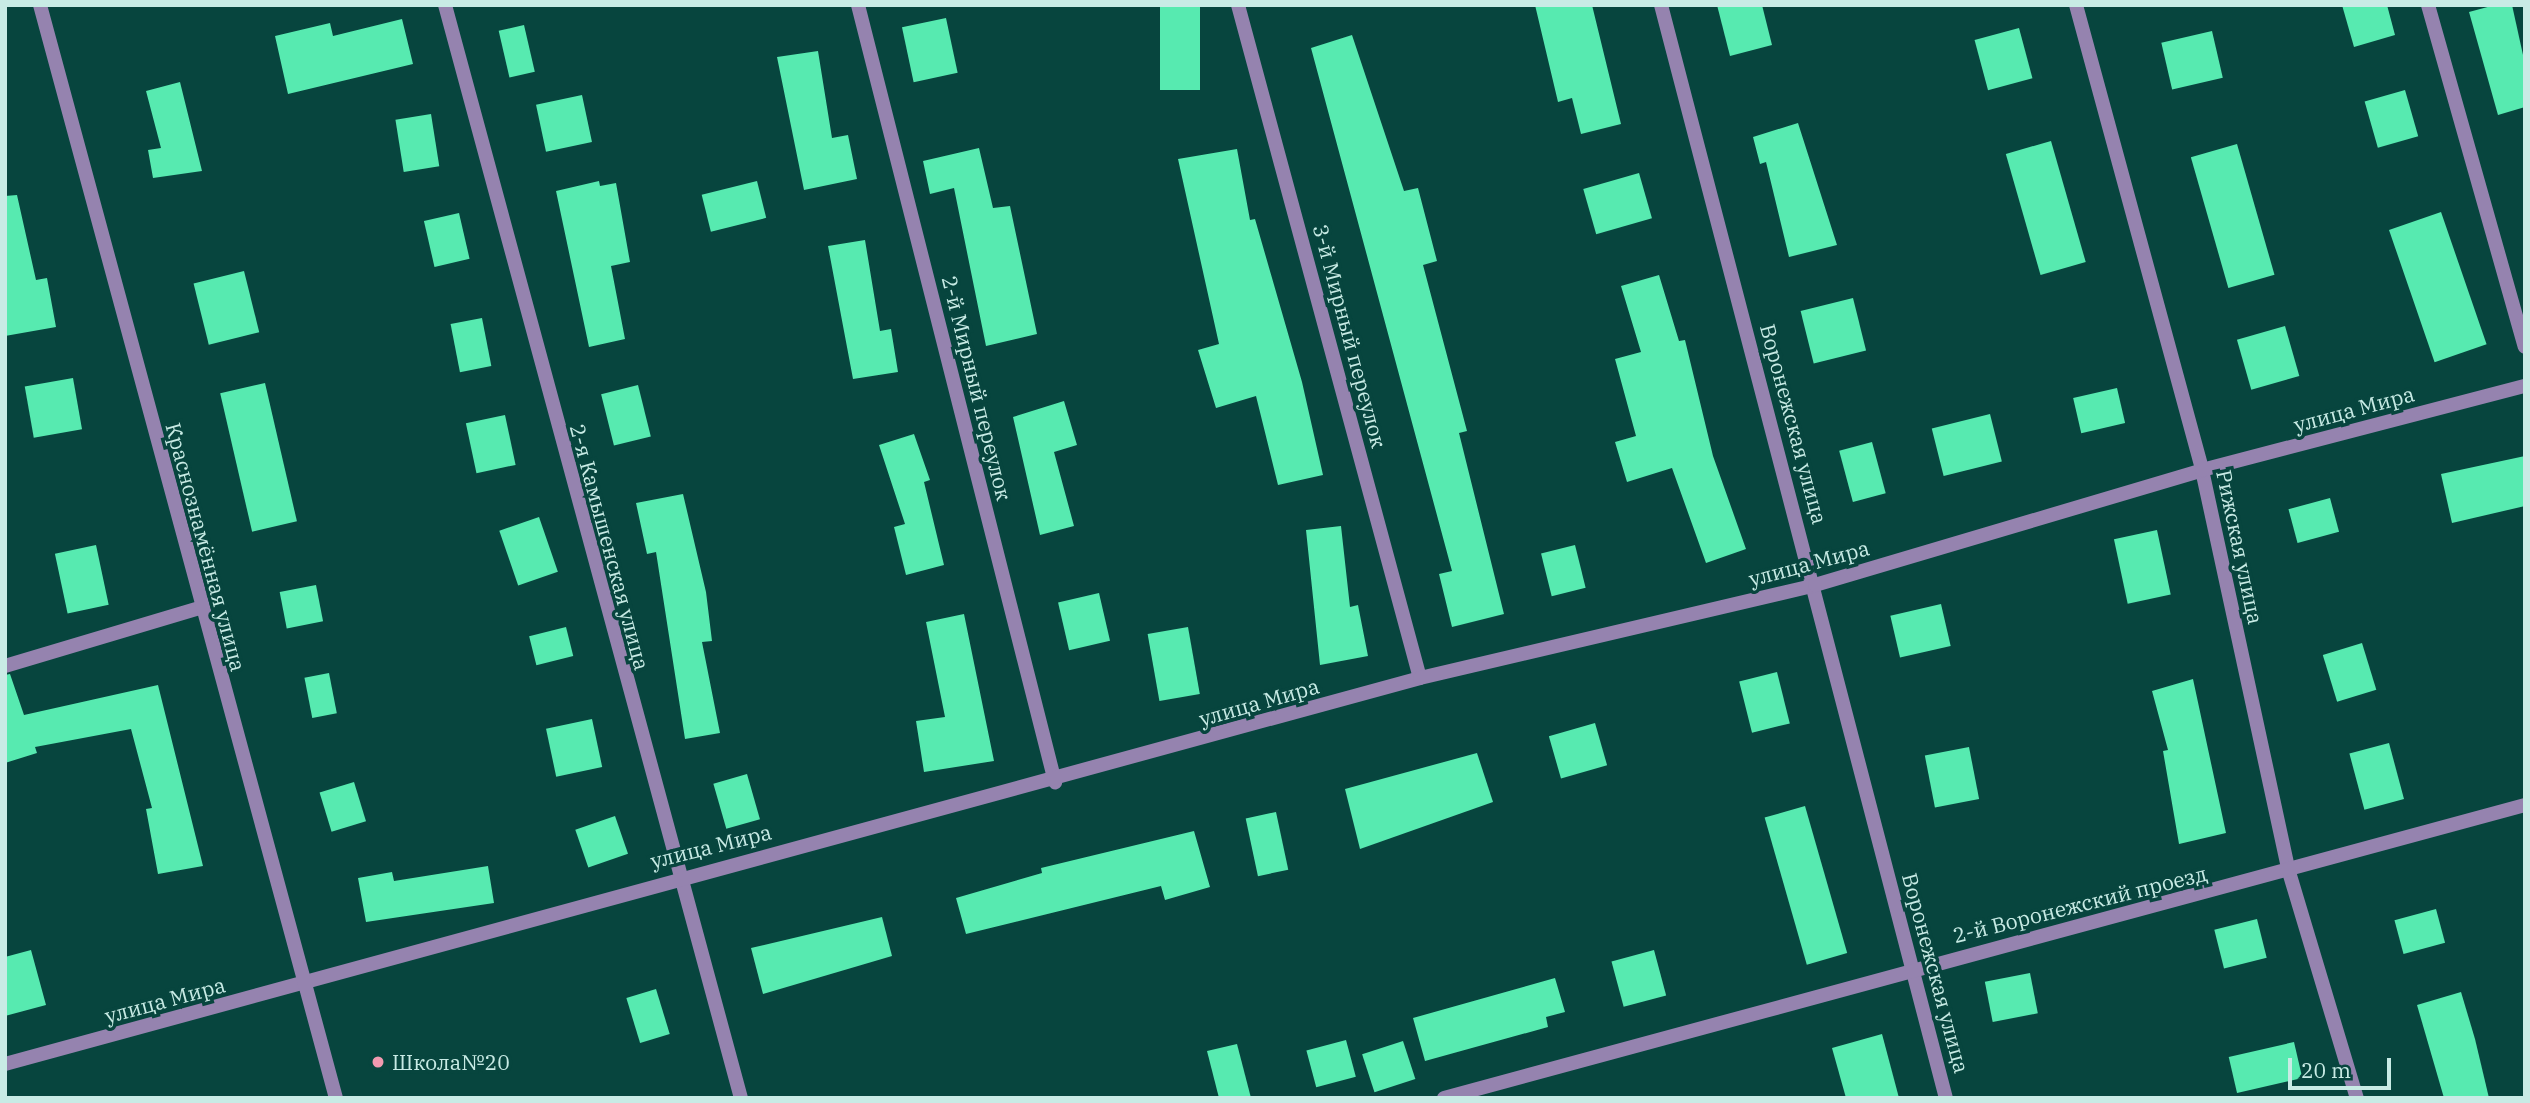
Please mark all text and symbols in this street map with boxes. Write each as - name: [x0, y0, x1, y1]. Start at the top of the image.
- street label: 3-й Мирный переулок: [1308, 221, 1392, 451]
- street label: 2-й Мирный переулок: [937, 273, 1017, 503]
- street label: Воронежская улица: [1755, 321, 1833, 527]
- street label: улица Мира: [2291, 381, 2417, 437]
- street label: Краснознамённая улица: [161, 420, 251, 674]
- street label: 2-я Камышенская улица: [565, 421, 655, 673]
- street label: Рижская улица: [2211, 467, 2269, 627]
- street label: улица Мира: [1746, 535, 1872, 591]
- street label: улица Мира: [1196, 673, 1322, 731]
- street label: улица Мира: [648, 819, 774, 873]
- street label: 2-й Воронежский проезд: [1950, 860, 2210, 948]
- street label: Воронежская улица: [1897, 870, 1975, 1076]
- street label: улица Мира: [102, 972, 228, 1028]
- scale bar: [2292, 1044, 2395, 1088]
- place label: Школа№20: [392, 1049, 510, 1075]
- marker: Школа№20: [370, 1054, 386, 1070]
- text: 20 m: [2301, 1056, 2351, 1084]

